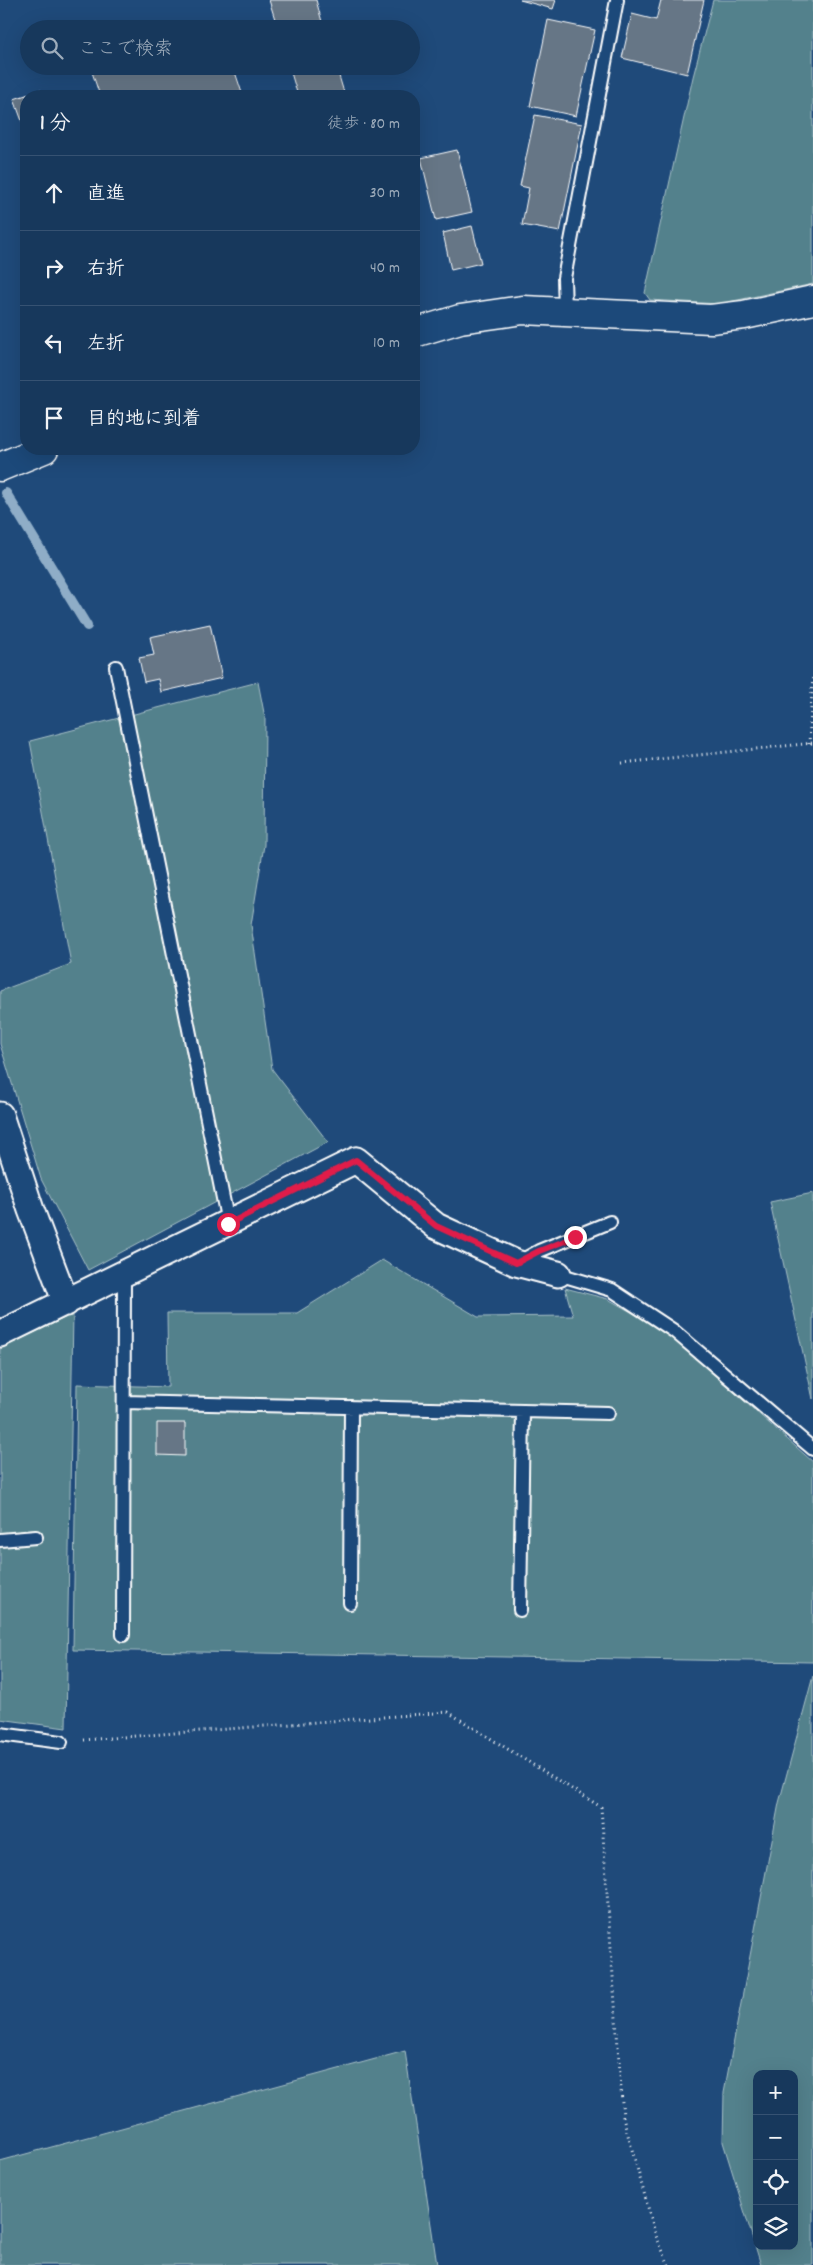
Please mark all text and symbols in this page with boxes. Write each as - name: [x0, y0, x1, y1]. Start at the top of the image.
- search box: [20, 20, 420, 75]
- icon: search: [38, 34, 66, 62]
- text: ここで検索: [78, 37, 173, 64]
- text: 1 分: [40, 110, 70, 140]
- text: 徒歩 · 80 m: [327, 113, 400, 136]
- icon: ahead: [40, 179, 68, 207]
- text: 直進: [87, 182, 125, 209]
- text: 30 m: [370, 182, 400, 205]
- icon: right: [40, 254, 68, 282]
- text: 右折: [87, 257, 125, 284]
- text: 40 m: [370, 257, 400, 280]
- icon: left: [40, 329, 68, 357]
- text: 左折: [87, 332, 125, 359]
- text: 10 m: [373, 332, 400, 355]
- icon: arrive: [40, 404, 68, 432]
- text: 目的地に到着: [87, 407, 201, 434]
- route start: [217, 1213, 240, 1236]
- route end: [564, 1226, 587, 1249]
- map controls: [753, 2070, 798, 2250]
- button: +: [753, 2070, 798, 2115]
- button: −: [753, 2115, 798, 2160]
- button: locate: [753, 2160, 798, 2205]
- button: layers: [753, 2205, 798, 2250]

